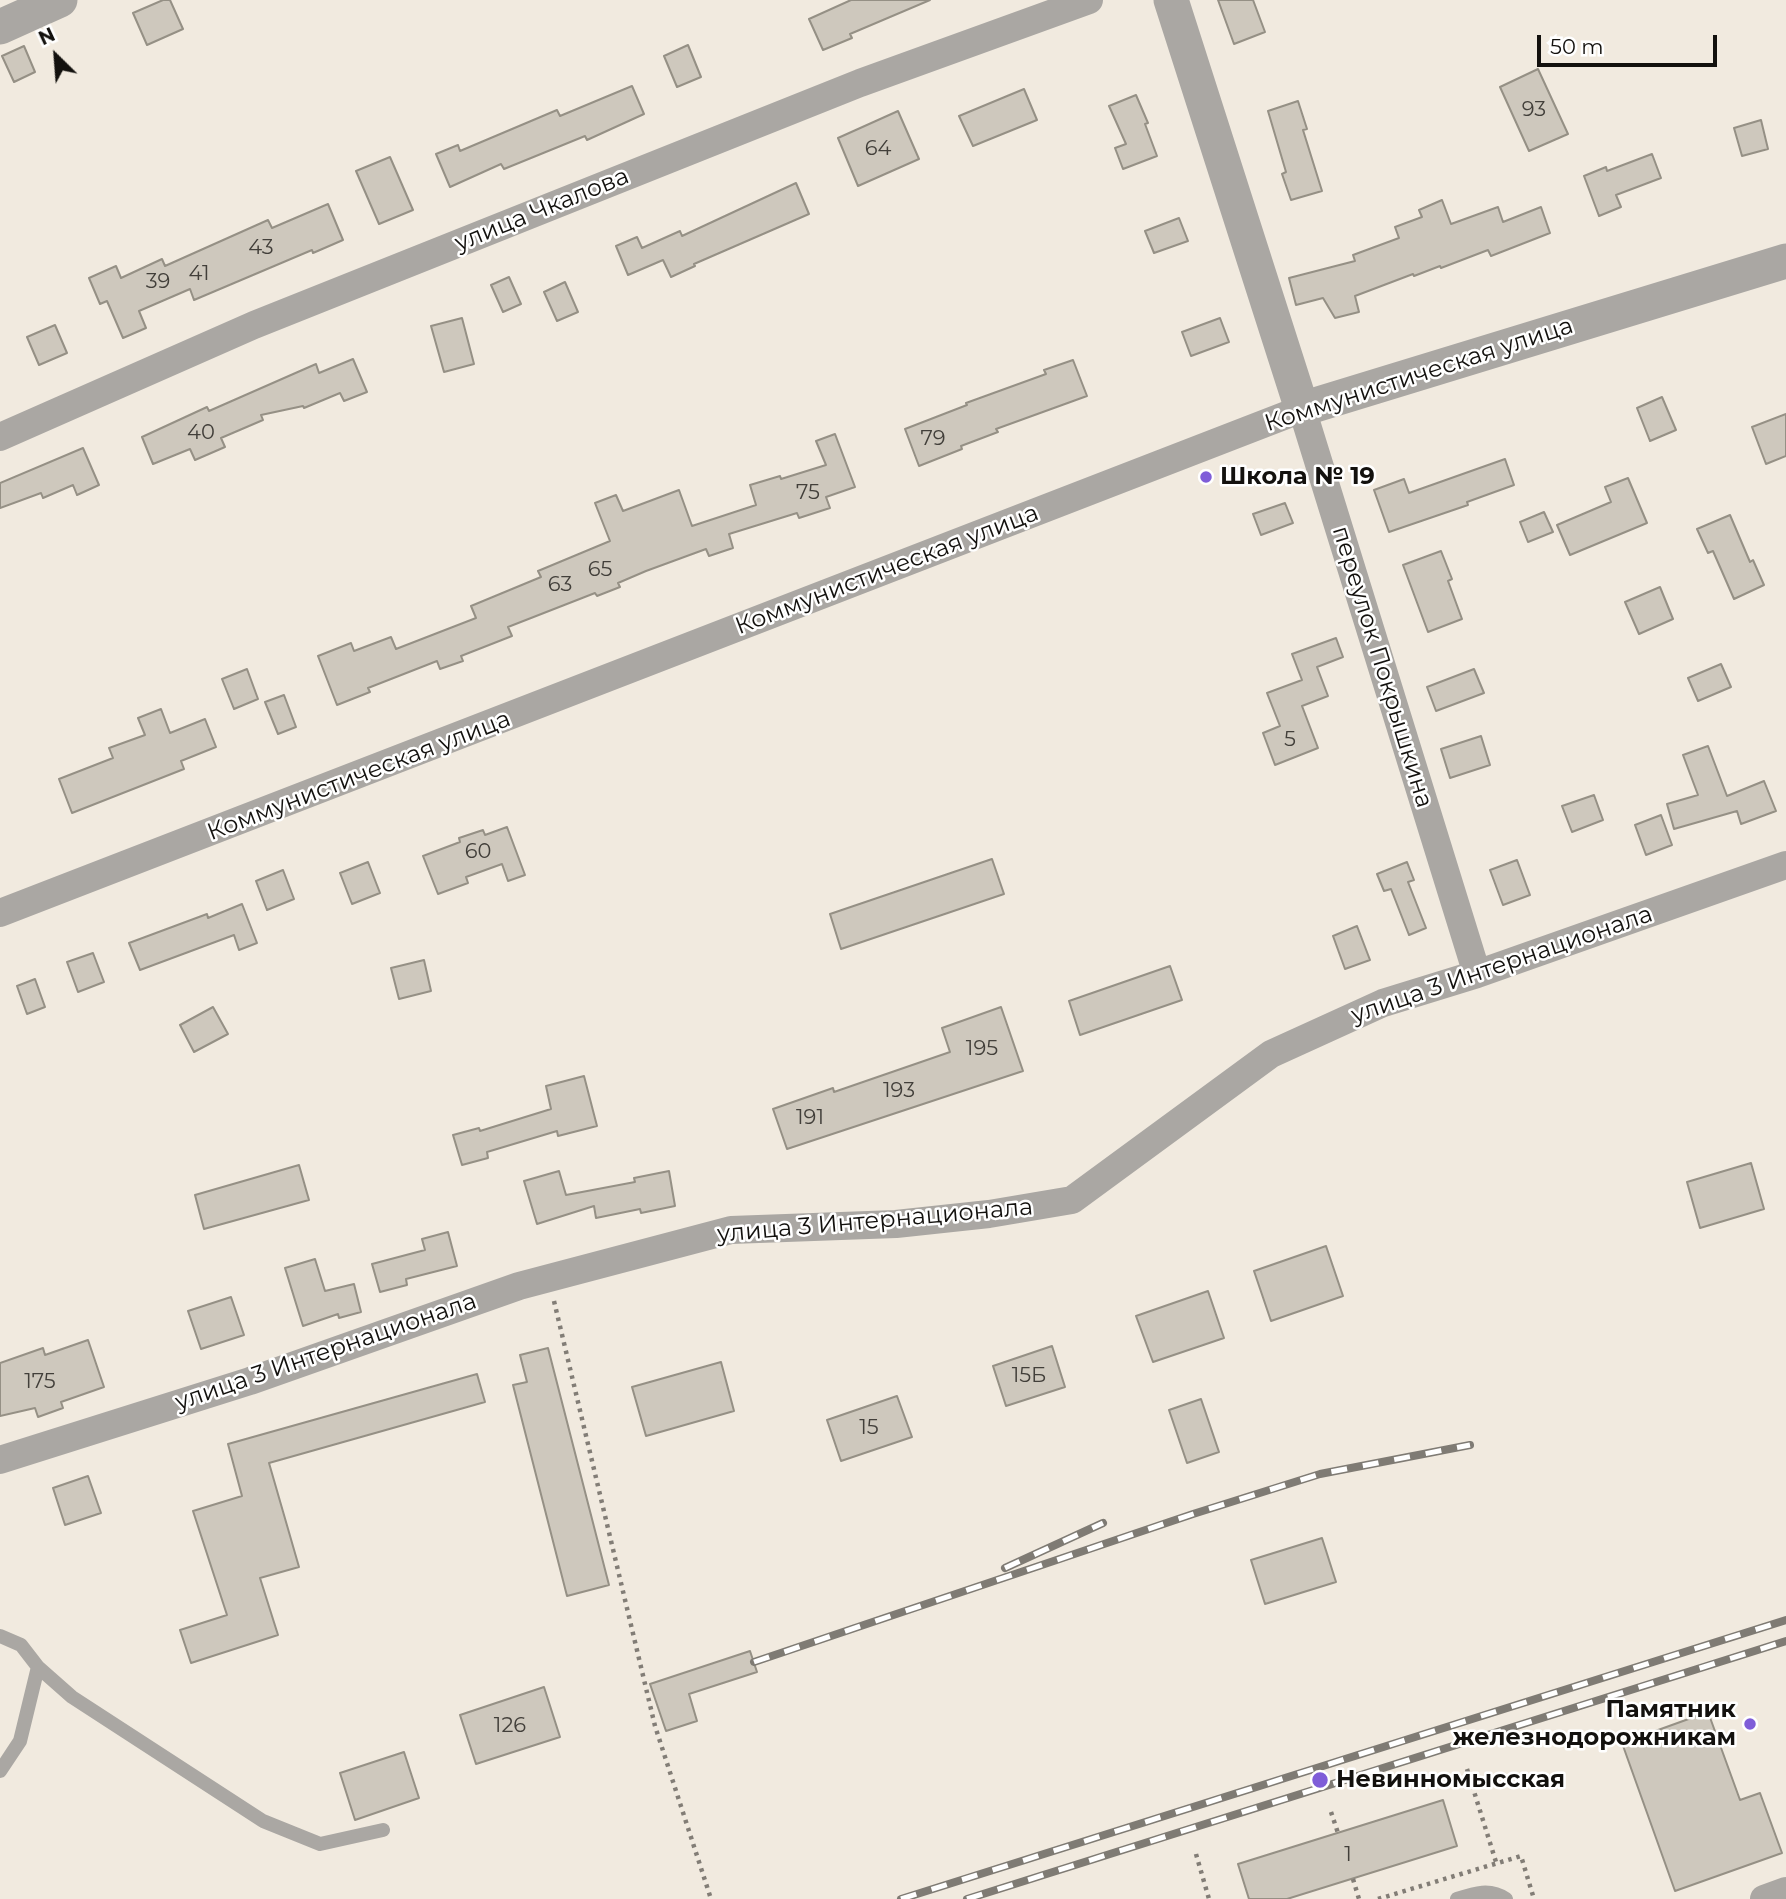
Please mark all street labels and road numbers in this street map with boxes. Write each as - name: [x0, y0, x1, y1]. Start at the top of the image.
- street label: улица Чкалова: [451, 162, 633, 258]
- street label: Коммунистическая улица: [1261, 311, 1577, 439]
- street label: Коммунистическая улица: [731, 499, 1043, 641]
- street label: переулок Покрышкина: [1325, 523, 1439, 811]
- street label: Коммунистическая улица: [203, 705, 515, 847]
- street label: улица 3 Интернационала: [1348, 900, 1656, 1030]
- street label: улица 3 Интернационала: [716, 1193, 1034, 1249]
- street label: улица 3 Интернационала: [172, 1287, 480, 1417]

